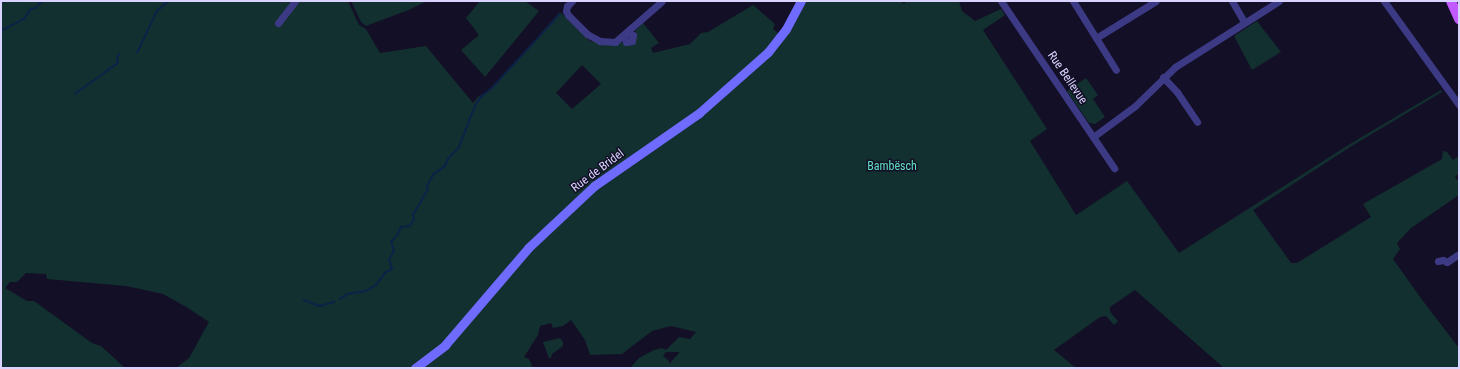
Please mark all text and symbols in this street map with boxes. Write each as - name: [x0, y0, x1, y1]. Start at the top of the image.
- street label: Rue Bellevue: [1044, 49, 1090, 107]
- street label: Rue de Bridel: [569, 147, 627, 195]
- park label: Bambësch: [867, 160, 917, 174]

